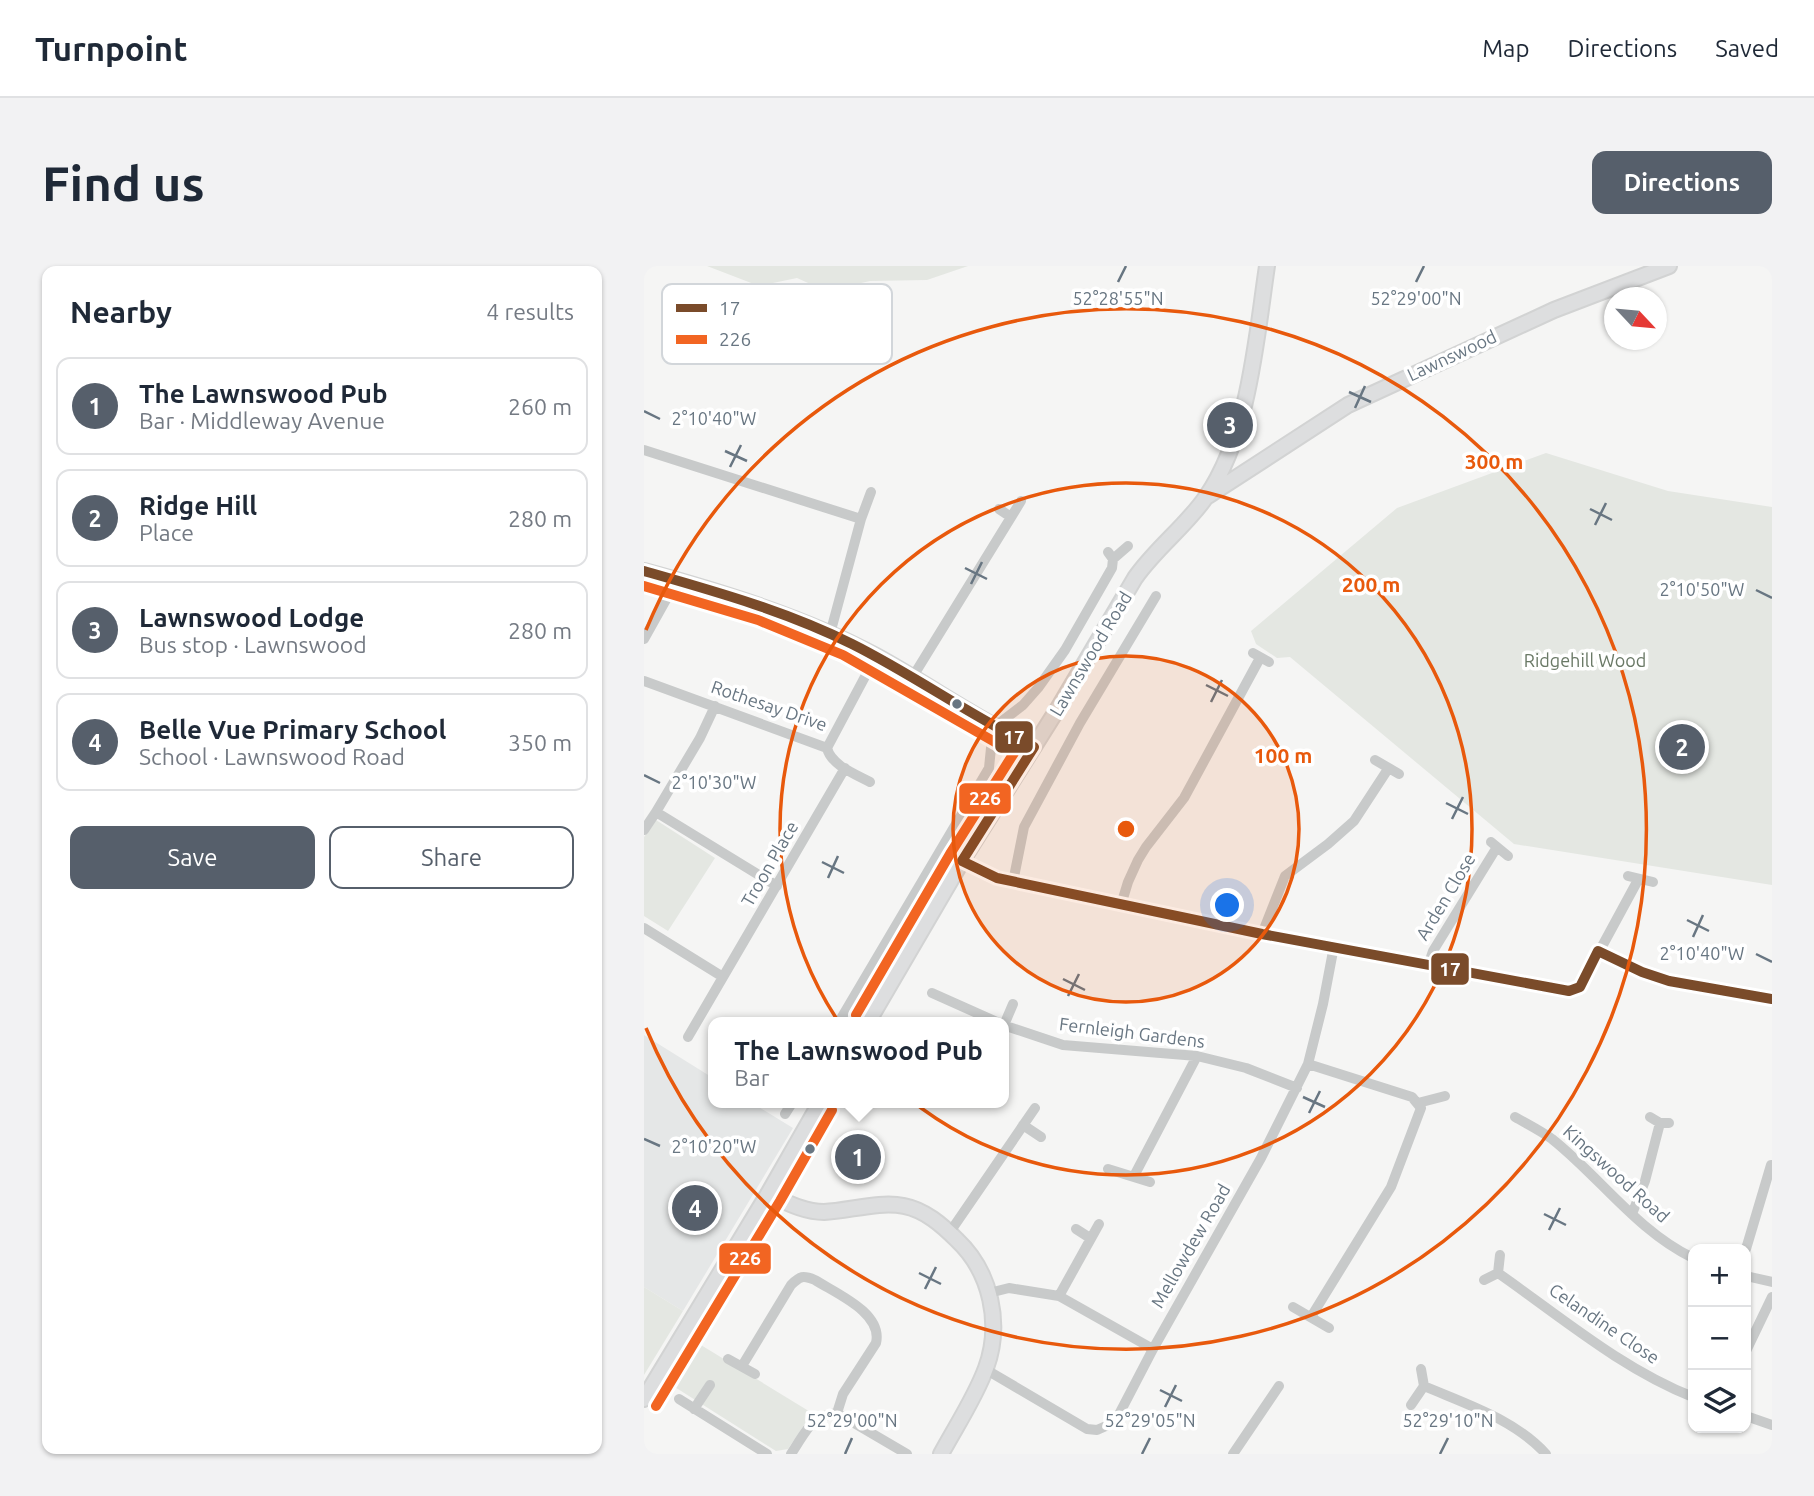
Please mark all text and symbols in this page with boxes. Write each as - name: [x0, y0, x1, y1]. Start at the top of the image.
- text: Turnpoint: [35, 30, 187, 67]
- text: Map: [1482, 35, 1529, 62]
- text: Directions: [1567, 35, 1677, 62]
- text: Saved: [1715, 35, 1779, 62]
- button: Directions: [1592, 151, 1772, 214]
- text: Find us: [42, 155, 205, 210]
- legend: [662, 284, 892, 364]
- north arrow: [1604, 287, 1667, 350]
- text: 52°28'55"N: [1072, 288, 1164, 308]
- text: 52°29'00"N: [1370, 288, 1462, 308]
- text: Nearby: [70, 295, 172, 329]
- text: 17: [719, 297, 740, 319]
- text: 4 results: [486, 299, 574, 324]
- street label: Lawnswood: [1404, 326, 1499, 384]
- text: 226: [719, 328, 751, 350]
- text: The Lawnswood Pub: [139, 379, 388, 408]
- text: 1: [89, 394, 101, 419]
- text: 260 m: [508, 394, 572, 419]
- pin: 3: [1207, 399, 1253, 451]
- text: Bar · Middleway Avenue: [139, 408, 385, 433]
- text: 2°10'40"W: [672, 408, 757, 428]
- text: 300 m: [1465, 449, 1523, 473]
- text: Ridge Hill: [139, 491, 257, 520]
- text: 2: [89, 506, 101, 531]
- text: 280 m: [508, 506, 572, 531]
- text: Place: [139, 520, 194, 545]
- text: 200 m: [1342, 572, 1400, 596]
- text: 2°10'50"W: [1660, 579, 1745, 599]
- street label: Lawnswood Road: [1045, 588, 1135, 719]
- text: Lawnswood Lodge: [139, 603, 364, 632]
- text: 3: [89, 618, 101, 643]
- text: 280 m: [508, 618, 572, 643]
- text: Bus stop · Lawnswood: [139, 632, 367, 657]
- park label: Ridgehill Wood: [1524, 650, 1646, 670]
- street label: Rothesay Drive: [709, 676, 830, 734]
- unlabelled marker: [950, 697, 964, 711]
- text: Belle Vue Primary School: [139, 715, 446, 744]
- line badge: 17: [994, 720, 1034, 754]
- pin: 2: [1659, 721, 1705, 773]
- text: 17: [1003, 726, 1025, 748]
- text: 4: [89, 730, 101, 755]
- text: 350 m: [508, 730, 572, 755]
- text: 100 m: [1254, 743, 1312, 767]
- text: School · Lawnswood Road: [139, 744, 405, 769]
- text: 2°10'30"W: [672, 772, 757, 792]
- line badge: 226: [958, 782, 1012, 815]
- text: 226: [969, 787, 1001, 809]
- street label: Troon Place: [737, 817, 801, 910]
- centre of rings: [1114, 817, 1138, 841]
- button: Save: [70, 826, 315, 889]
- button: Share: [329, 826, 574, 889]
- street label: Arden Close: [1411, 850, 1479, 943]
- your location: [1210, 888, 1244, 922]
- text: 2°10'40"W: [1660, 943, 1745, 963]
- line badge: 17: [1430, 952, 1470, 986]
- text: 17: [1439, 958, 1461, 980]
- street label: Fernleigh Gardens: [1058, 1013, 1206, 1051]
- popup: [708, 1017, 1009, 1108]
- text: The Lawnswood Pub: [734, 1036, 983, 1065]
- text: Bar: [734, 1065, 769, 1090]
- street label: Kingswood Road: [1560, 1121, 1674, 1226]
- pin: 1: [835, 1131, 881, 1183]
- text: 2°10'20"W: [672, 1136, 757, 1156]
- unlabelled marker: [803, 1142, 817, 1156]
- street label: Mellowdew Road: [1147, 1180, 1234, 1311]
- pin: 4: [672, 1182, 718, 1234]
- line badge: 226: [718, 1242, 772, 1275]
- map controls: [1688, 1244, 1751, 1433]
- button: +: [1688, 1244, 1751, 1307]
- text: 226: [729, 1247, 761, 1269]
- street label: Celandine Close: [1546, 1279, 1663, 1367]
- button: −: [1688, 1307, 1751, 1370]
- button: layers: [1688, 1370, 1751, 1433]
- text: 52°29'00"N: [806, 1410, 898, 1430]
- text: 52°29'05"N: [1104, 1410, 1196, 1430]
- text: 52°29'10"N: [1402, 1410, 1494, 1430]

